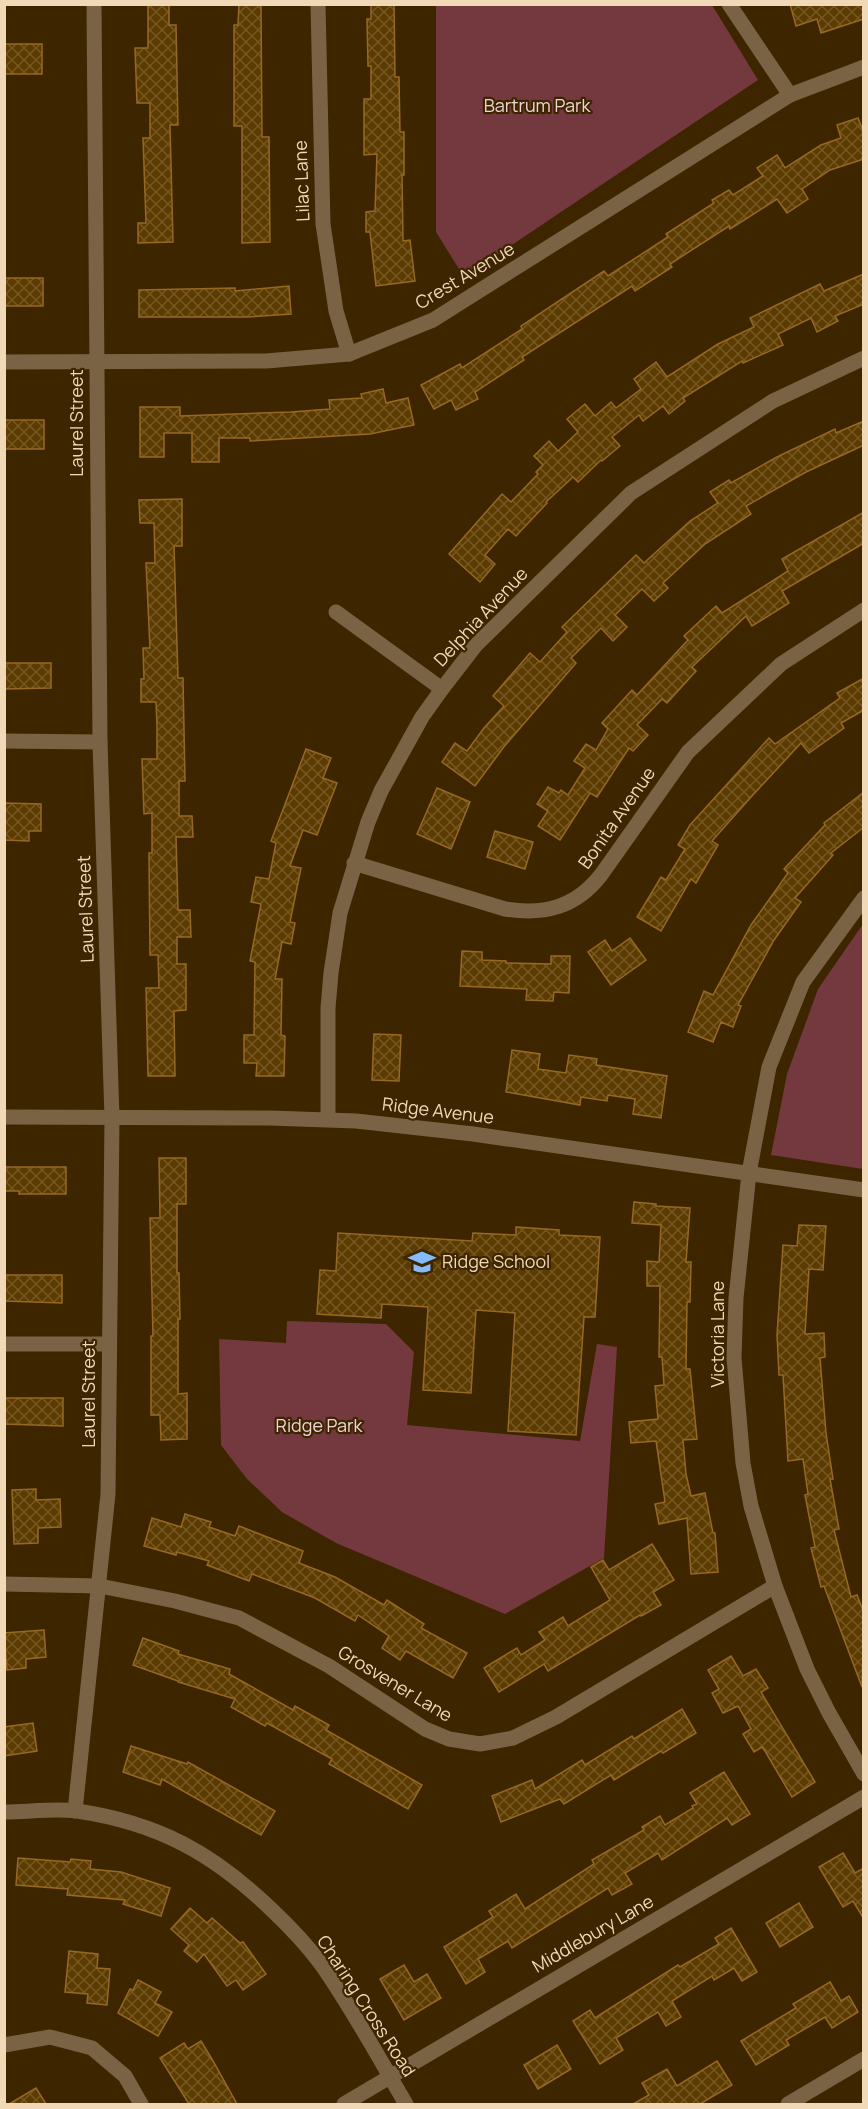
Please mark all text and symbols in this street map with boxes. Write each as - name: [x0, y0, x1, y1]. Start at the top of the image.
- park label: Bartrum Park: [484, 93, 591, 117]
- street label: Lilac Lane: [288, 140, 314, 222]
- street label: Crest Avenue: [410, 236, 518, 314]
- street label: Laurel Street: [64, 369, 88, 477]
- street label: Delphia Avenue: [428, 561, 533, 671]
- street label: Bonita Avenue: [572, 762, 660, 873]
- street label: Laurel Street: [71, 855, 99, 963]
- street label: Ridge Avenue: [381, 1091, 495, 1129]
- school or university icon: Ridge School: [407, 1247, 437, 1277]
- place label: Ridge School: [442, 1249, 550, 1273]
- street label: Victoria Lane: [705, 1281, 729, 1387]
- street label: Laurel Street: [76, 1340, 100, 1448]
- park label: Ridge Park: [276, 1413, 363, 1437]
- street label: Grosvener Lane: [334, 1640, 457, 1727]
- street label: Middlebury Lane: [527, 1889, 658, 1978]
- street label: Charing Cross Road: [312, 1930, 422, 2081]

